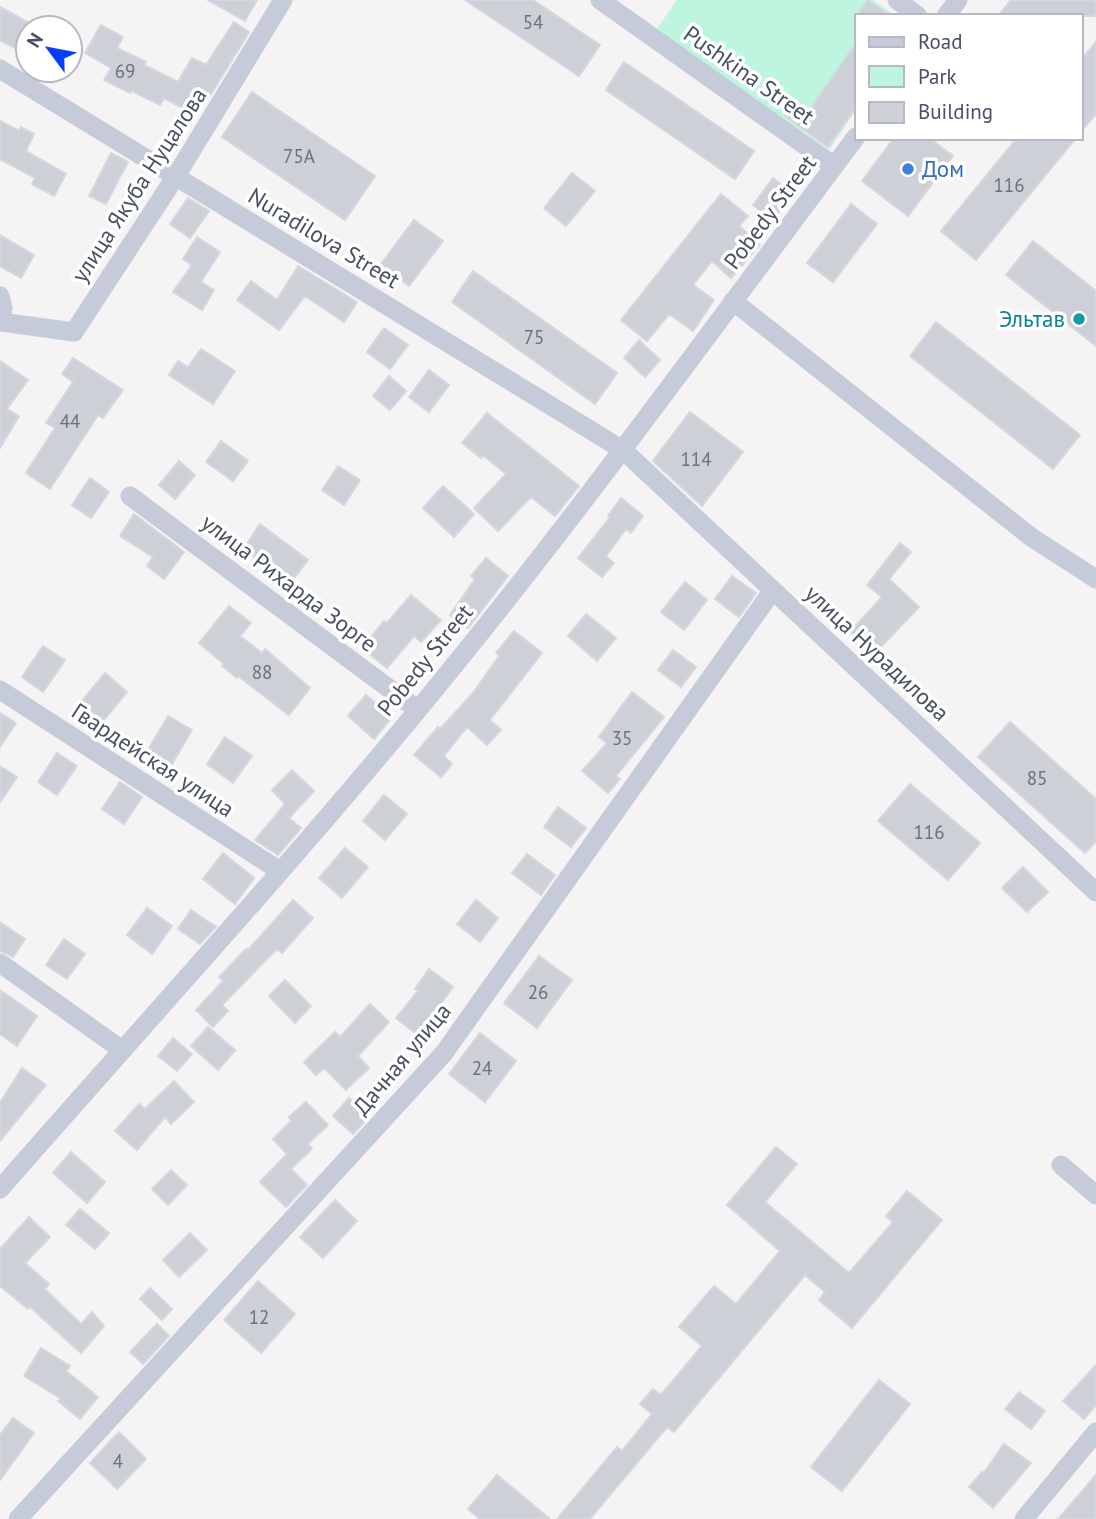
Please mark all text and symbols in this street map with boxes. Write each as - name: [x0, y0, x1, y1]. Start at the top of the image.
- house number: 54: [523, 10, 543, 34]
- north arrow: [14, 14, 84, 84]
- legend: [855, 14, 1082, 140]
- street label: Pushkina Street: [678, 19, 820, 130]
- text: N: [21, 28, 48, 52]
- text: Road: [918, 28, 962, 55]
- house number: 69: [115, 59, 135, 83]
- text: Park: [918, 63, 957, 90]
- street label: улица Якуба Нуцалова: [65, 82, 212, 288]
- text: Building: [918, 98, 993, 125]
- house number: 75А: [283, 144, 315, 168]
- street label: Pobedy Street: [717, 149, 822, 275]
- place label: Дом: [922, 154, 964, 183]
- marker: Дом: [900, 161, 916, 177]
- house number: 116: [993, 173, 1025, 197]
- street label: Nuradilova Street: [243, 181, 406, 294]
- place label: Эльтав: [999, 304, 1065, 333]
- marker: Эльтав: [1071, 311, 1087, 327]
- house number: 75: [524, 325, 544, 349]
- house number: 44: [60, 409, 80, 433]
- house number: 114: [680, 447, 712, 471]
- street label: улица Рихарда Зорге: [196, 507, 383, 658]
- street label: улица Нурадилова: [799, 578, 955, 727]
- street label: Pobedy Street: [371, 598, 479, 722]
- house number: 88: [252, 660, 272, 684]
- street label: Гвардейская улица: [67, 696, 240, 823]
- house number: 35: [612, 726, 632, 750]
- house number: 85: [1027, 766, 1047, 790]
- house number: 116: [913, 820, 945, 844]
- house number: 26: [528, 980, 548, 1004]
- street label: Дачная улица: [346, 997, 457, 1121]
- house number: 24: [472, 1056, 492, 1080]
- house number: 12: [249, 1305, 269, 1329]
- house number: 4: [113, 1449, 123, 1473]

